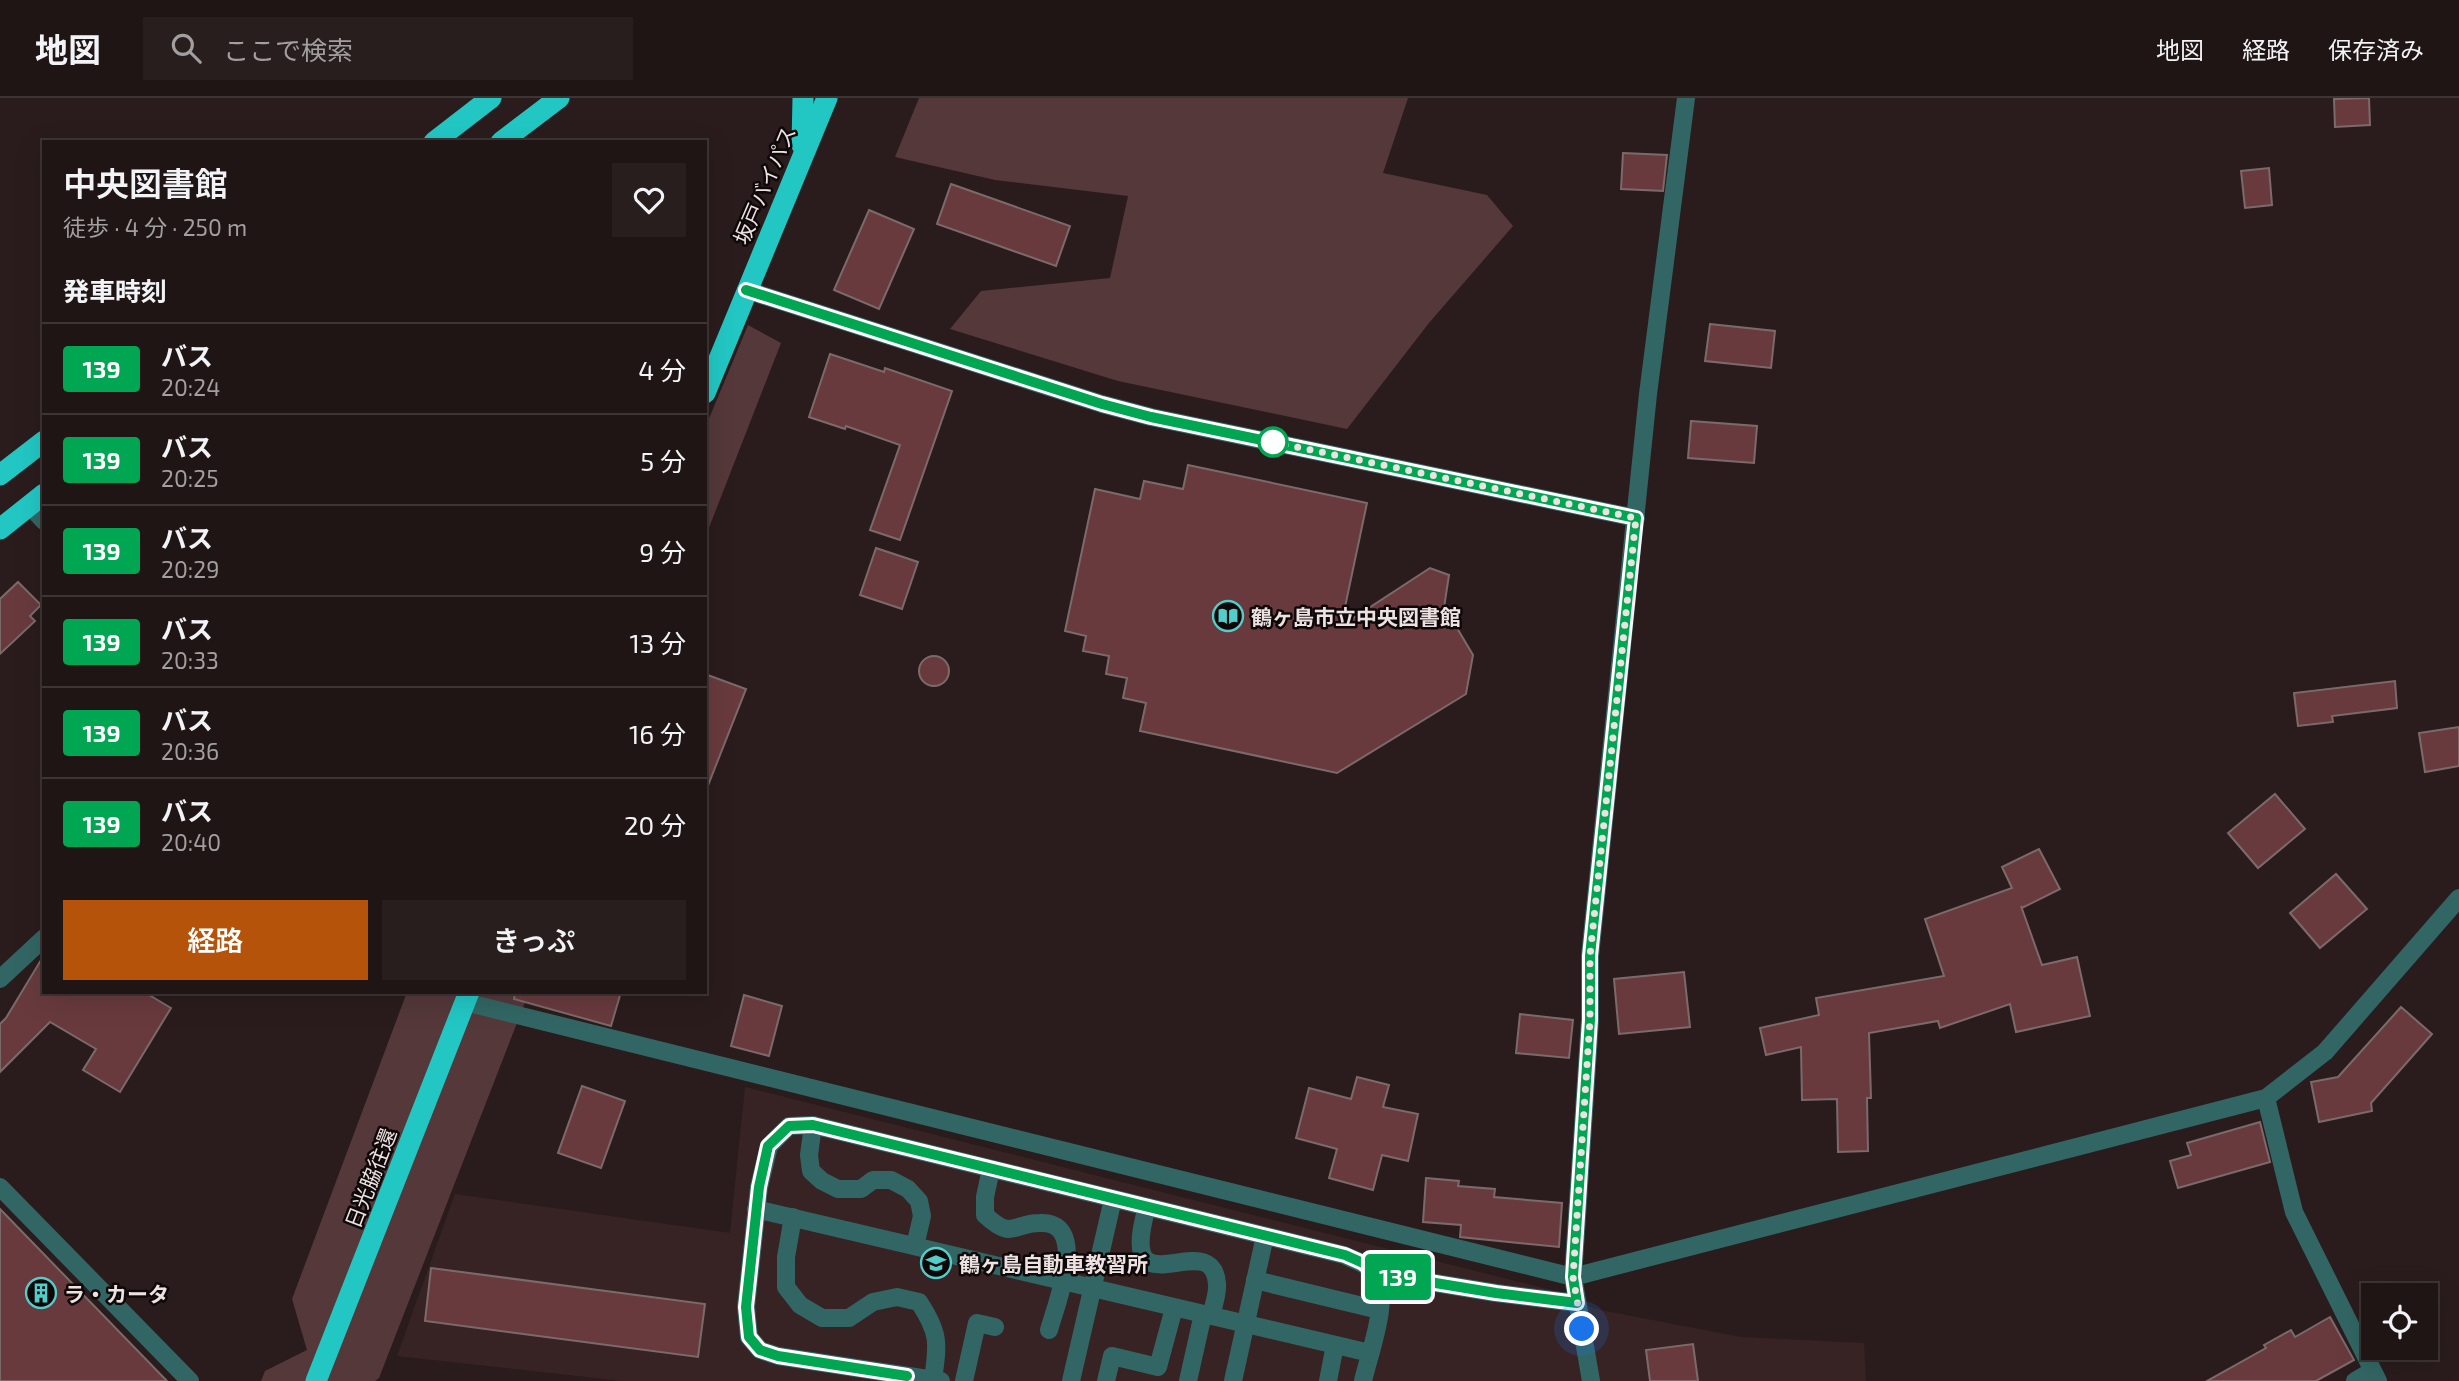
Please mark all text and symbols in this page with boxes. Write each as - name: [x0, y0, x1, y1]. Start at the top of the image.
- search box: [143, 17, 633, 80]
- text: 地図: [35, 29, 101, 69]
- icon: search: [167, 29, 205, 67]
- text: ここで検索: [223, 34, 353, 65]
- text: 地図: [2156, 35, 2204, 64]
- text: 経路: [2242, 35, 2290, 64]
- text: 保存済み: [2328, 35, 2424, 64]
- street label: 坂戸バイパス: [728, 122, 800, 248]
- text: 中央図書館: [63, 163, 228, 203]
- button: heart: [612, 163, 686, 237]
- text: 徒歩 · 4 分 · 250 m: [63, 213, 247, 241]
- text: 発車時刻: [63, 275, 167, 306]
- text: バス: [161, 340, 213, 371]
- text: 139: [82, 354, 121, 383]
- text: 4 分: [638, 354, 686, 385]
- text: 20:24: [161, 373, 220, 401]
- unlabelled marker: [1258, 427, 1288, 457]
- text: バス: [161, 431, 213, 462]
- text: 139: [82, 445, 121, 474]
- text: 5 分: [640, 445, 686, 476]
- text: 20:25: [161, 464, 218, 492]
- text: バス: [161, 522, 213, 553]
- text: 139: [82, 536, 121, 565]
- text: 9 分: [639, 536, 686, 567]
- text: 20:29: [161, 555, 219, 583]
- library icon: 鶴ヶ島市立中央図書館: [1211, 599, 1245, 633]
- place label: 鶴ヶ島市立中央図書館: [1251, 604, 1461, 629]
- text: バス: [161, 613, 213, 644]
- text: 139: [82, 627, 121, 656]
- text: 13 分: [629, 627, 686, 658]
- text: 20:33: [161, 646, 219, 674]
- text: バス: [161, 704, 213, 735]
- text: 139: [82, 718, 121, 747]
- text: 16 分: [629, 718, 686, 749]
- text: 20:36: [161, 737, 219, 765]
- text: バス: [161, 795, 213, 826]
- text: 139: [82, 809, 121, 838]
- text: 20 分: [624, 809, 686, 840]
- text: 20:40: [161, 828, 221, 856]
- button: 経路: [63, 900, 368, 980]
- button: きっぷ: [382, 900, 686, 980]
- street label: 日光脇往還: [340, 1125, 400, 1231]
- school or university icon: 鶴ヶ島自動車教習所: [919, 1246, 953, 1280]
- place label: 鶴ヶ島自動車教習所: [959, 1251, 1148, 1276]
- line badge: 139: [1358, 1254, 1438, 1300]
- text: 139: [1379, 1262, 1417, 1291]
- building icon: ラ・カータ: [24, 1276, 58, 1310]
- place label: ラ・カータ: [64, 1281, 169, 1306]
- map controls: [2361, 1283, 2438, 1360]
- button: locate: [2361, 1283, 2438, 1360]
- your location: [1564, 1311, 1599, 1346]

